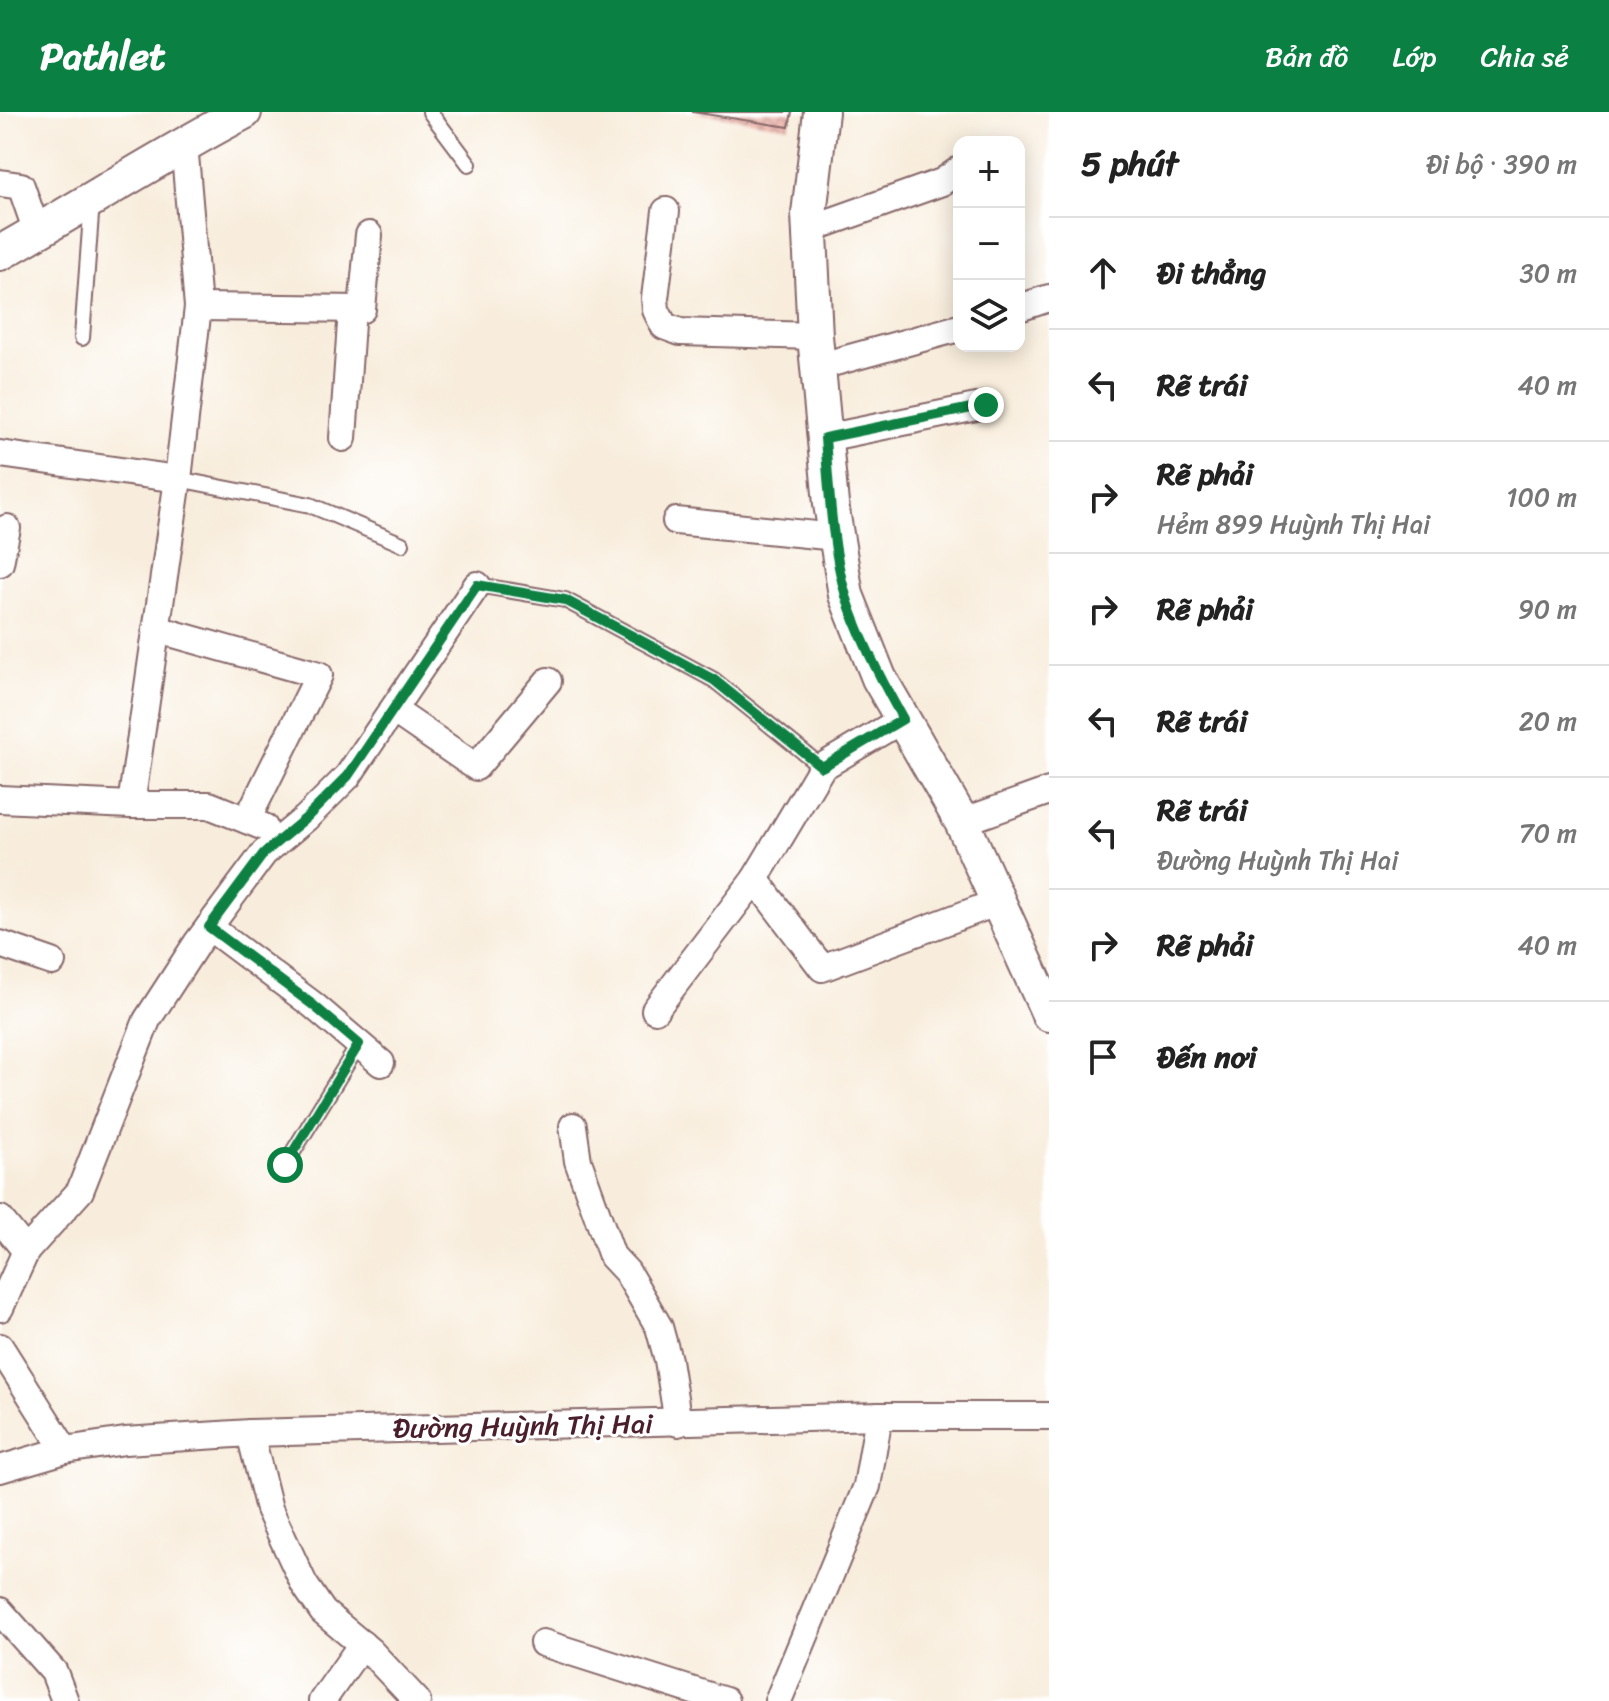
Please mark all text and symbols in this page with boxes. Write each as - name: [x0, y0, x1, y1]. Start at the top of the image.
- text: Pathlet: [40, 23, 166, 90]
- text: Bản đồ: [1265, 32, 1348, 81]
- text: Lớp: [1392, 32, 1437, 81]
- text: Chia sẻ: [1481, 32, 1569, 81]
- text: 5 phút: [1081, 134, 1178, 194]
- map controls: [953, 136, 1025, 352]
- button: +: [953, 136, 1025, 208]
- text: Đi bộ · 390 m: [1426, 141, 1577, 187]
- button: −: [953, 208, 1025, 280]
- text: Đi thẳng: [1157, 246, 1266, 300]
- text: 30 m: [1520, 250, 1577, 296]
- icon: ahead: [1081, 251, 1125, 295]
- button: layers: [953, 280, 1025, 352]
- text: Rẽ trái: [1157, 358, 1247, 412]
- text: 40 m: [1518, 362, 1577, 408]
- icon: left: [1081, 363, 1125, 407]
- route end: [968, 387, 1004, 423]
- text: Rẽ phải: [1157, 447, 1253, 501]
- text: 100 m: [1506, 474, 1577, 520]
- icon: right: [1081, 475, 1125, 519]
- text: Hẻm 899 Huỳnh Thị Hai: [1157, 501, 1430, 547]
- text: Rẽ phải: [1157, 582, 1253, 636]
- text: 90 m: [1518, 586, 1577, 632]
- icon: right: [1081, 587, 1125, 631]
- text: Rẽ trái: [1157, 694, 1247, 748]
- text: 20 m: [1519, 698, 1577, 744]
- icon: left: [1081, 699, 1125, 743]
- text: Rẽ trái: [1157, 783, 1247, 837]
- text: 70 m: [1519, 810, 1577, 856]
- icon: left: [1081, 811, 1125, 855]
- text: Đường Huỳnh Thị Hai: [1157, 837, 1398, 883]
- text: Rẽ phải: [1157, 918, 1253, 972]
- text: 40 m: [1518, 922, 1577, 968]
- icon: right: [1081, 923, 1125, 967]
- text: Đến nơi: [1157, 1030, 1256, 1084]
- icon: arrive: [1081, 1035, 1125, 1079]
- route start: [267, 1147, 303, 1183]
- street label: Đường Huỳnh Thị Hai: [393, 1399, 655, 1453]

